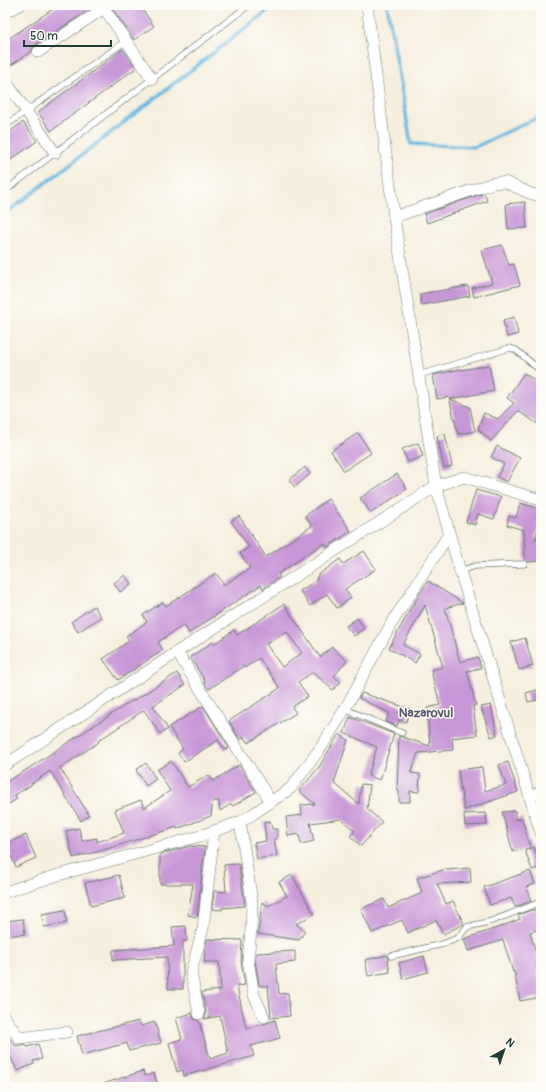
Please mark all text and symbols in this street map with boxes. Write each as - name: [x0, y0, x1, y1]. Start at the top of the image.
- scale bar: [24, 22, 111, 48]
- text: 50 m: [30, 29, 58, 44]
- district label: Nazarovul: [399, 705, 453, 721]
- north arrow: [484, 1030, 524, 1070]
- text: N: [503, 1035, 518, 1050]

